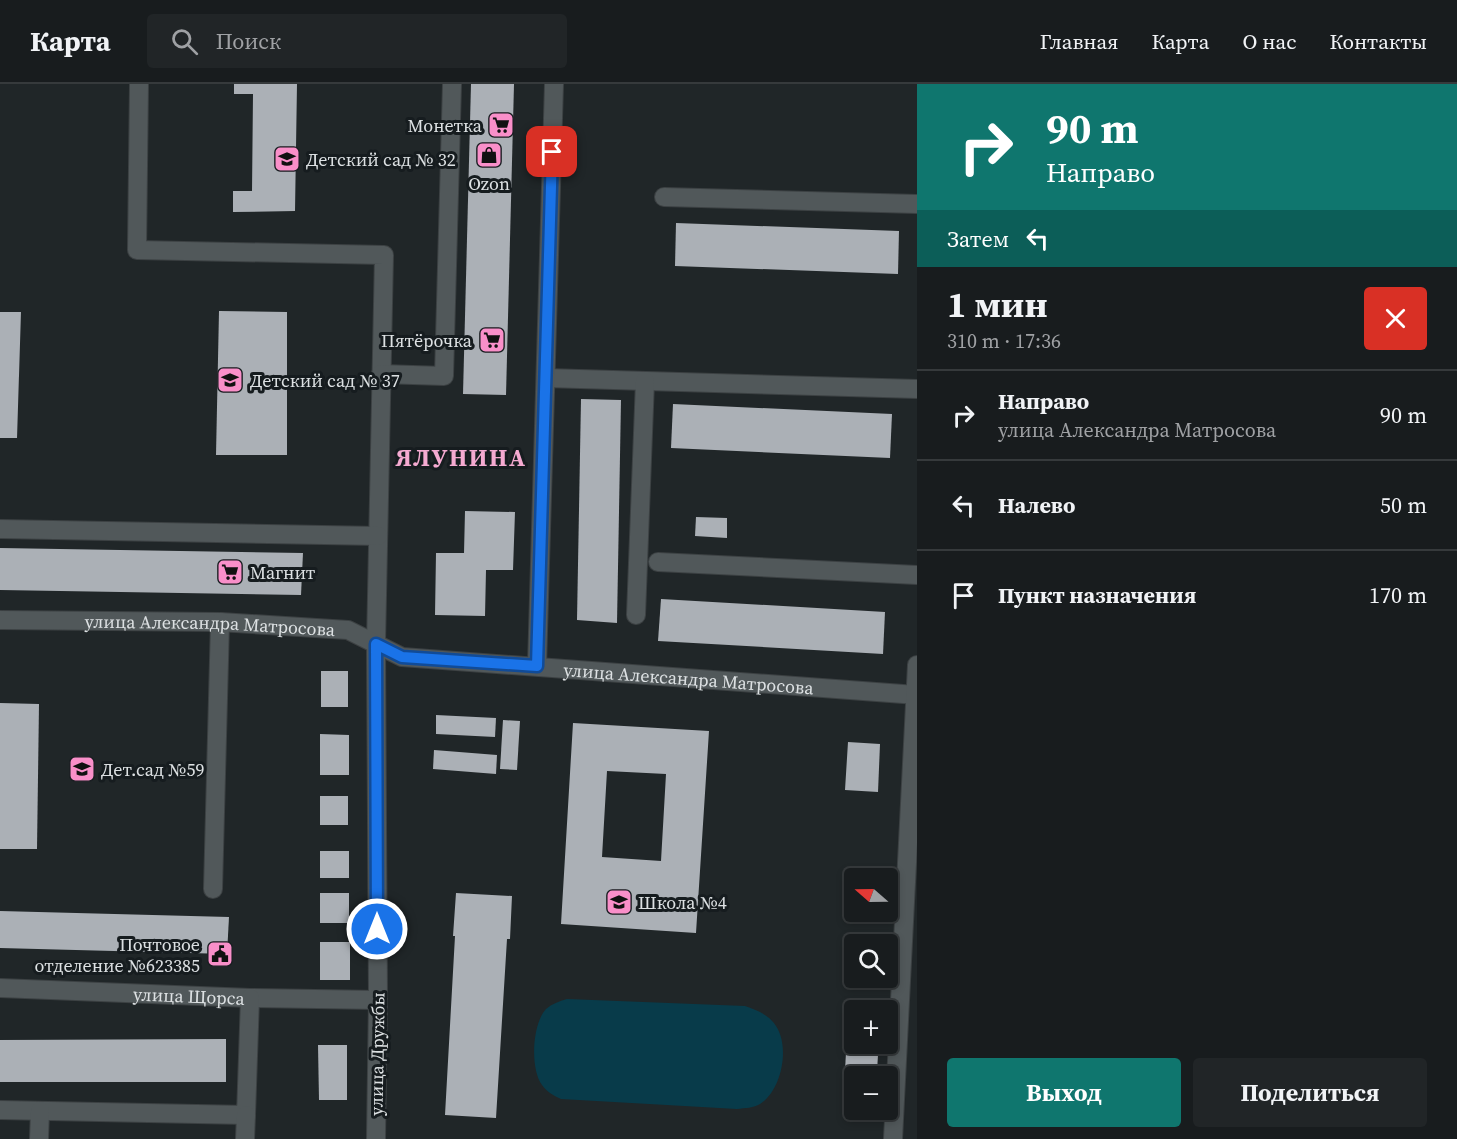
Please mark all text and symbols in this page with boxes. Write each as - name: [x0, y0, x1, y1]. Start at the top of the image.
- search box: [147, 14, 567, 68]
- text: Карта: [30, 22, 111, 60]
- icon: search: [168, 25, 201, 58]
- text: Поиск: [216, 26, 281, 56]
- text: Главная: [1040, 27, 1118, 56]
- text: Карта: [1151, 27, 1209, 56]
- text: О нас: [1242, 27, 1296, 56]
- text: Контакты: [1329, 27, 1427, 56]
- text: 90 m: [1046, 99, 1139, 157]
- icon: right: [947, 108, 1025, 186]
- supermarket icon: Монетка: [486, 110, 516, 140]
- place label: Монетка: [407, 113, 483, 138]
- pin: [526, 126, 577, 177]
- icon: arrive: [535, 135, 568, 168]
- shop icon: Ozon: [474, 140, 504, 170]
- school or university icon: Детский сад № 32: [272, 144, 302, 174]
- place label: Детский сад № 32: [306, 147, 456, 172]
- text: Направо: [1046, 154, 1155, 191]
- place label: Ozon: [468, 171, 510, 196]
- icon: left: [1021, 222, 1054, 255]
- text: Затем: [947, 224, 1009, 254]
- text: 1 мин: [947, 280, 1048, 329]
- button: close: [1364, 287, 1427, 350]
- supermarket icon: Пятёрочка: [477, 325, 507, 355]
- text: 310 m · 17:36: [947, 327, 1061, 355]
- place label: Пятёрочка: [381, 328, 473, 353]
- school or university icon: Детский сад № 37: [215, 365, 245, 395]
- place label: Детский сад № 37: [250, 368, 400, 393]
- text: Направо: [998, 386, 1089, 416]
- icon: right: [947, 399, 980, 432]
- text: 90 m: [1380, 400, 1427, 430]
- text: улица Александра Матросова: [998, 416, 1276, 444]
- district label: ЯЛУНИНА: [395, 441, 527, 474]
- icon: left: [947, 489, 980, 522]
- text: Налево: [998, 490, 1075, 520]
- text: 50 m: [1380, 490, 1427, 520]
- supermarket icon: Магнит: [215, 557, 245, 587]
- place label: Магнит: [250, 560, 316, 585]
- icon: arrive: [947, 579, 980, 612]
- text: Пункт назначения: [998, 580, 1196, 610]
- text: 170 m: [1369, 580, 1427, 610]
- street label: улица Александра Матросова: [85, 608, 337, 642]
- street label: улица Александра Матросова: [563, 656, 815, 700]
- school or university icon: Дет.сад №59: [67, 754, 97, 784]
- place label: Дет.сад №59: [101, 757, 204, 782]
- north arrow: [844, 868, 898, 922]
- map controls: [844, 868, 898, 1120]
- school or university icon: Школа №4: [604, 887, 634, 917]
- place label: Школа №4: [638, 890, 727, 915]
- position arrow: [345, 897, 409, 961]
- place label: Почтовое отделение №623385: [34, 932, 200, 978]
- button: search: [844, 934, 898, 988]
- public building icon: Почтовое отделение №623385: [205, 939, 235, 969]
- street label: улица Щорса: [133, 981, 246, 1010]
- street label: улица Дружбы: [363, 992, 391, 1116]
- button: +: [844, 1000, 898, 1054]
- button: Выход: [947, 1058, 1181, 1127]
- button: Поделиться: [1193, 1058, 1427, 1127]
- button: −: [844, 1066, 898, 1120]

